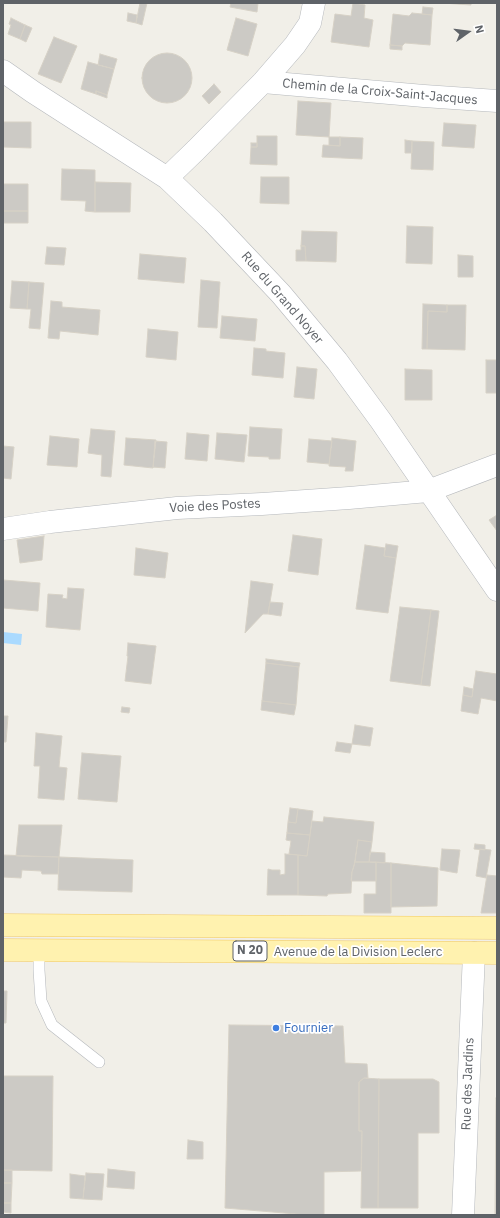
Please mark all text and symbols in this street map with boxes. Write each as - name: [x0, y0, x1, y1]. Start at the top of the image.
- north arrow: [448, 12, 488, 52]
- text: N: [472, 24, 487, 35]
- street label: Chemin de la Croix-Saint-Jacques: [282, 76, 478, 108]
- street label: Rue du Grand Noyer: [238, 249, 326, 347]
- street label: Voie des Postes: [169, 496, 261, 516]
- road number: N 20: [233, 941, 267, 961]
- street label: Avenue de la Division Leclerc: [274, 944, 442, 960]
- place label: Fournier: [284, 1020, 333, 1036]
- marker: Fournier: [271, 1023, 281, 1033]
- street label: Rue des Jardins: [459, 1037, 477, 1131]

